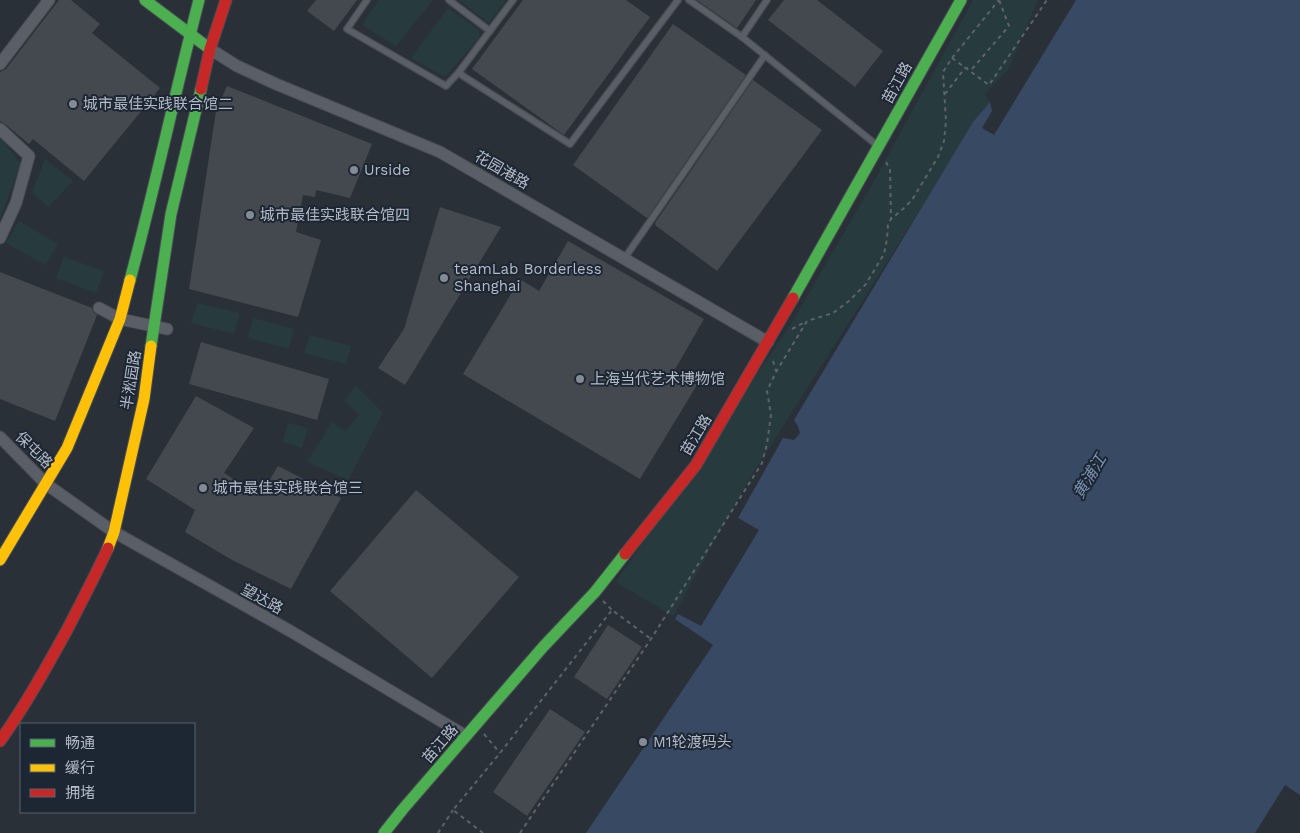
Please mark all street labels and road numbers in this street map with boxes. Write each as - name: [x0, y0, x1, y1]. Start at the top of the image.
- street label: 苗江路: [878, 59, 916, 107]
- street label: 花园港路: [472, 147, 532, 193]
- street label: 半淞园路: [117, 349, 145, 411]
- street label: 苗江路: [677, 411, 715, 459]
- street label: 保屯路: [12, 428, 56, 472]
- street label: 望达路: [238, 580, 286, 618]
- street label: 苗江路: [418, 721, 462, 767]

